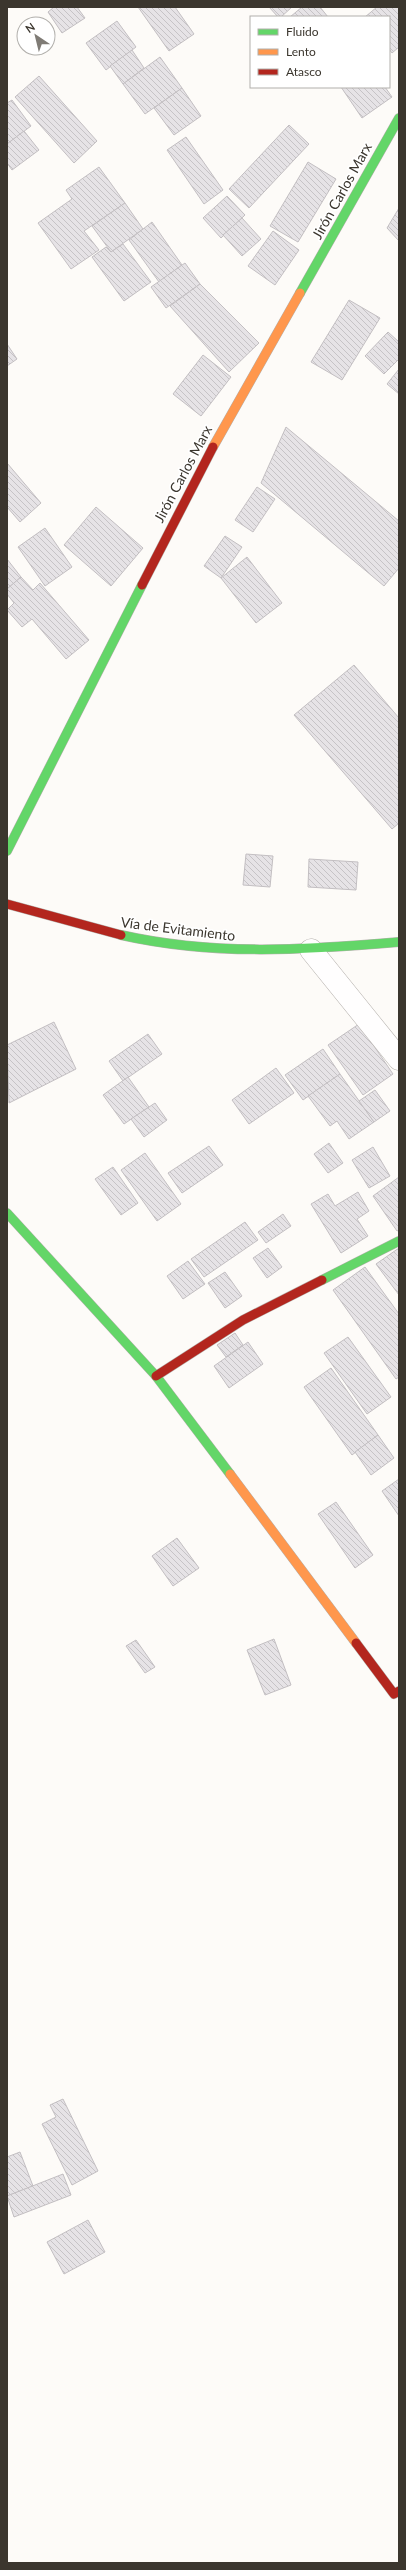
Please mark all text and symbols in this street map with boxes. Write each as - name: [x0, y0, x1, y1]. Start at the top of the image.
- north arrow: [16, 16, 56, 56]
- legend: [250, 16, 390, 88]
- text: N: [23, 20, 37, 35]
- text: Fluido: [286, 24, 319, 39]
- text: Lento: [286, 44, 316, 59]
- text: Atasco: [286, 64, 322, 79]
- street label: Jirón Carlos Marx: [308, 140, 375, 242]
- street label: Jirón Carlos Marx: [150, 422, 215, 525]
- street label: Vía de Evitamiento: [120, 913, 236, 944]

